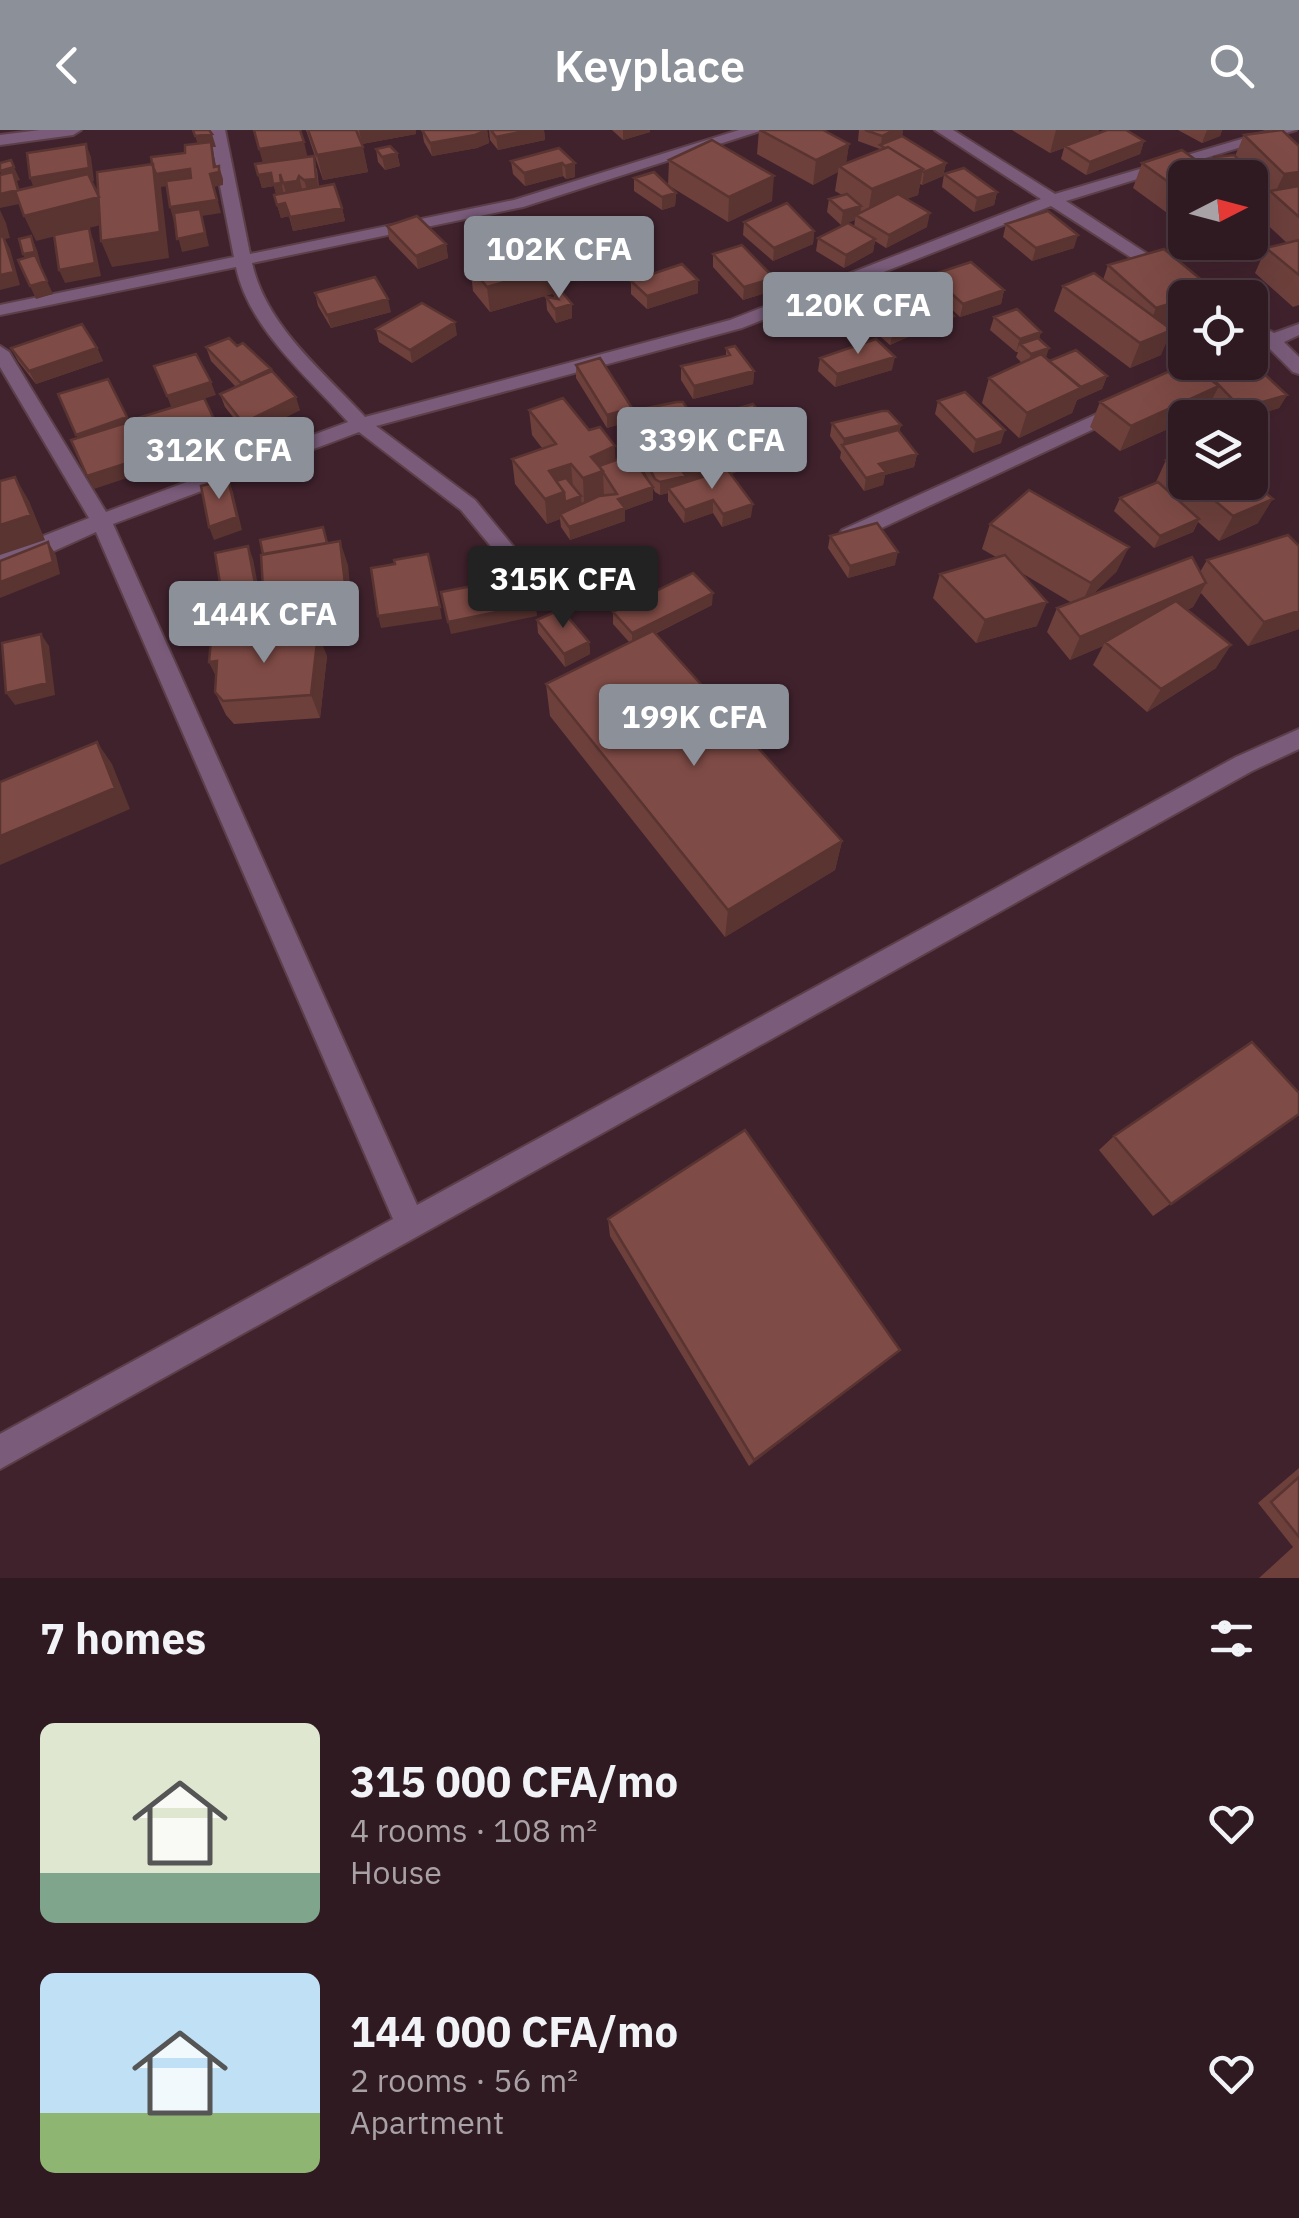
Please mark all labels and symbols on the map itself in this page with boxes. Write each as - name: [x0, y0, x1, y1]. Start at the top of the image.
- north arrow: [1168, 160, 1268, 260]
- pin: 102K CFA: [456, 216, 662, 301]
- pin: 120K CFA: [755, 272, 961, 357]
- pin: 339K CFA: [609, 407, 815, 492]
- pin: 312K CFA: [116, 417, 322, 502]
- pin: 315K CFA: [460, 546, 666, 631]
- pin: 144K CFA: [161, 581, 367, 666]
- pin: 199K CFA: [591, 684, 797, 769]

